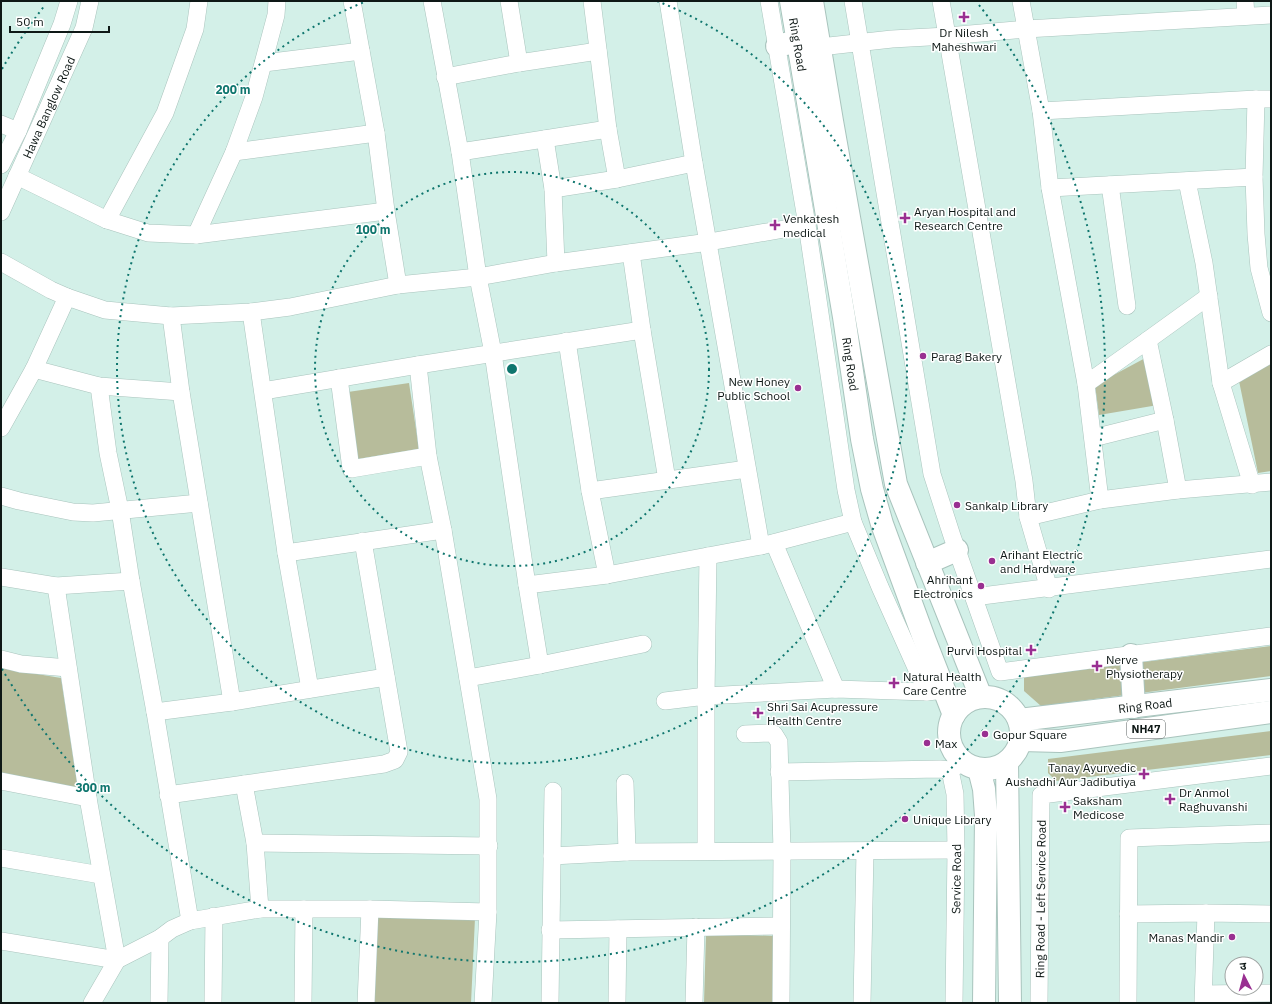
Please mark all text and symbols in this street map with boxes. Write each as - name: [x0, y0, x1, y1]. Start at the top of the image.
- scale bar: [10, 8, 109, 34]
- marker: Dr Nilesh Maheshwari: [958, 11, 970, 23]
- text: 50 m: [16, 14, 44, 29]
- street label: Ring Road: [786, 16, 810, 72]
- place label: Dr Nilesh Maheshwari: [931, 25, 997, 54]
- street label: Hawa Banglow Road: [19, 54, 78, 161]
- text: 200 m: [215, 82, 251, 97]
- place label: Aryan Hospital and Research Centre: [914, 204, 1016, 233]
- place label: Venkatesh medical: [783, 211, 839, 240]
- marker: Aryan Hospital and Research Centre: [899, 212, 911, 224]
- marker: Venkatesh medical: [770, 220, 780, 230]
- text: 100 m: [355, 222, 391, 237]
- street label: Ring Road: [840, 336, 862, 392]
- place label: Parag Bakery: [931, 349, 1002, 364]
- marker: Parag Bakery: [918, 351, 928, 361]
- centre of rings: [505, 362, 519, 376]
- place label: New Honey Public School: [717, 374, 790, 403]
- marker: New Honey Public School: [793, 383, 803, 393]
- place label: Sankalp Library: [965, 498, 1048, 513]
- marker: Sankalp Library: [952, 500, 962, 510]
- place label: Arihant Electric and Hardware: [1000, 547, 1083, 576]
- marker: Arihant Electric and Hardware: [987, 556, 997, 566]
- place label: Ahrihant Electronics: [913, 572, 973, 601]
- marker: Ahrihant Electronics: [976, 581, 986, 591]
- place label: Purvi Hospital: [947, 643, 1022, 658]
- marker: Purvi Hospital: [1025, 644, 1037, 656]
- place label: Nerve Physiotherapy: [1106, 652, 1183, 681]
- marker: Nerve Physiotherapy: [1091, 660, 1103, 672]
- place label: Natural Health Care Centre: [903, 669, 982, 698]
- marker: Natural Health Care Centre: [888, 677, 900, 689]
- street label: Ring Road: [1117, 694, 1173, 716]
- place label: Shri Sai Acupressure Health Centre: [767, 699, 878, 728]
- marker: Shri Sai Acupressure Health Centre: [752, 707, 764, 719]
- road number: NH47: [1127, 720, 1165, 738]
- place label: Gopur Square: [993, 727, 1068, 742]
- marker: Gopur Square: [980, 729, 990, 739]
- place label: Max: [935, 736, 957, 751]
- marker: Max: [922, 738, 932, 748]
- place label: Tanay Ayurvedic Aushadhi Aur Jadibutiya: [1005, 760, 1137, 789]
- marker: Tanay Ayurvedic Aushadhi Aur Jadibutiya: [1139, 769, 1149, 779]
- text: 300 m: [75, 780, 111, 795]
- place label: Dr Anmol Raghuvanshi: [1179, 785, 1248, 814]
- place label: Saksham Medicose: [1073, 793, 1125, 822]
- marker: Dr Anmol Raghuvanshi: [1164, 793, 1176, 805]
- marker: Saksham Medicose: [1060, 802, 1070, 812]
- place label: Unique Library: [913, 812, 991, 827]
- marker: Unique Library: [900, 814, 910, 824]
- street label: Ring Road - Left Service Road: [1032, 820, 1048, 978]
- street label: Service Road: [948, 844, 964, 914]
- place label: Manas Mandir: [1149, 930, 1225, 945]
- marker: Manas Mandir: [1227, 932, 1237, 942]
- north arrow: [1224, 956, 1264, 996]
- text: उ: [1239, 959, 1247, 973]

